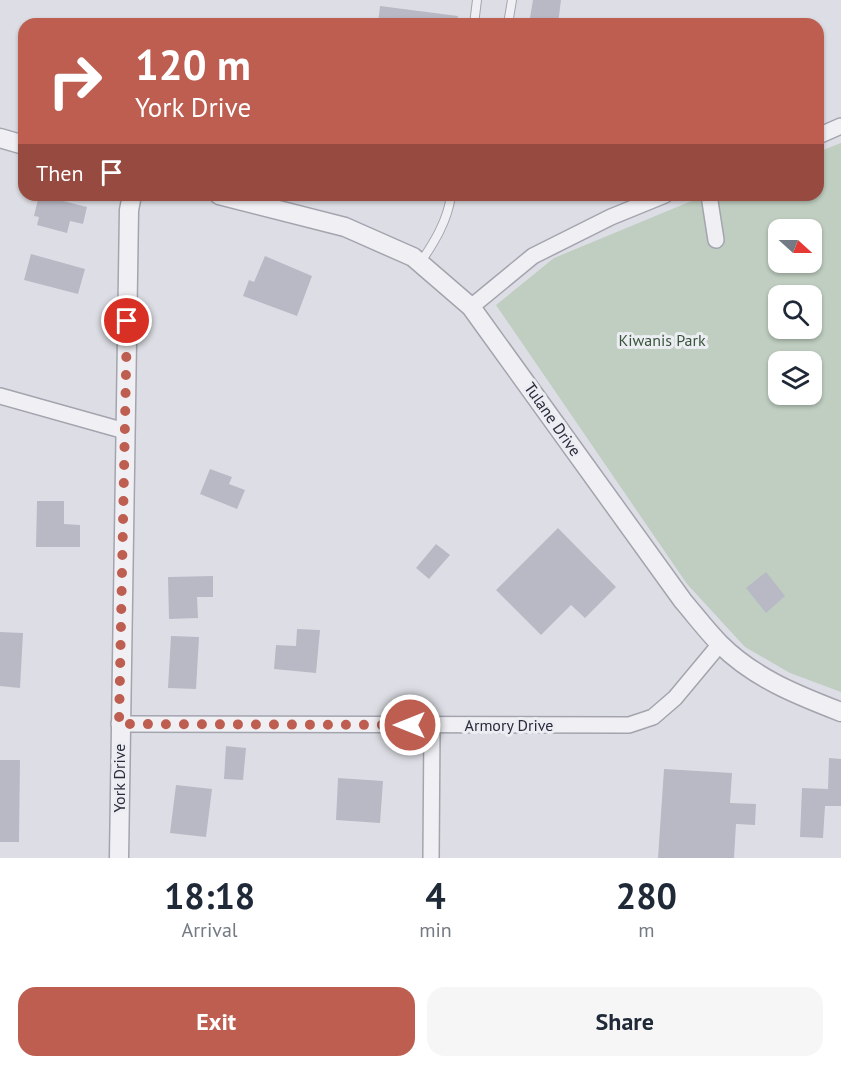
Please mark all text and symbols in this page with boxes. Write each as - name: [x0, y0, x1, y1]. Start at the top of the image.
- text: 120 m: [135, 37, 251, 92]
- icon: right: [36, 42, 114, 120]
- text: York Drive: [135, 90, 251, 124]
- icon: arrive: [95, 156, 128, 189]
- text: Then: [36, 159, 83, 187]
- north arrow: [768, 219, 822, 273]
- map controls: [768, 219, 822, 405]
- button: search: [768, 285, 822, 339]
- pin: [101, 295, 152, 346]
- icon: arrive: [110, 304, 143, 337]
- park label: Kiwanis Park: [618, 330, 706, 350]
- button: layers: [768, 351, 822, 405]
- street label: Tulane Drive: [520, 378, 586, 460]
- position arrow: [378, 693, 442, 757]
- street label: Armory Drive: [465, 715, 553, 735]
- street label: York Drive: [109, 744, 129, 812]
- text: 18:18: [164, 872, 255, 919]
- text: 4: [425, 872, 446, 919]
- text: 280: [616, 872, 677, 919]
- text: Arrival: [182, 917, 238, 943]
- text: min: [419, 917, 452, 943]
- text: m: [638, 917, 655, 943]
- button: Exit: [18, 987, 415, 1056]
- button: Share: [427, 987, 823, 1056]

